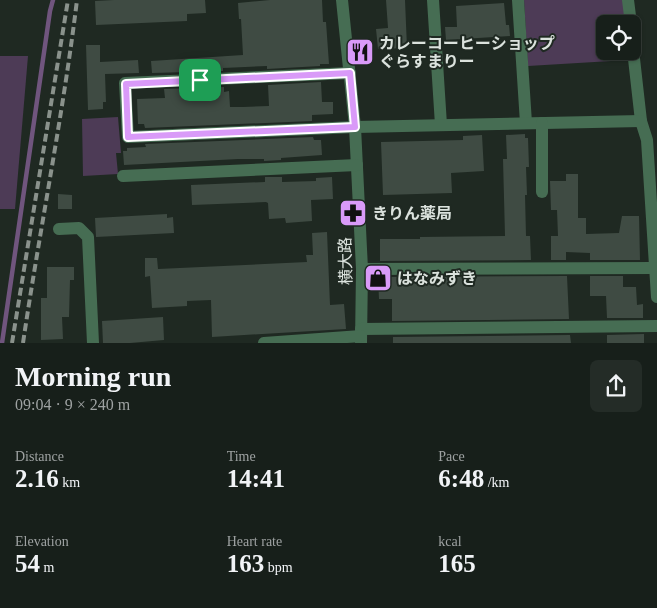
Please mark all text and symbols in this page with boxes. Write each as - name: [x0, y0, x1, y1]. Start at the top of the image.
- map controls: [596, 15, 641, 60]
- button: locate: [596, 15, 641, 60]
- place label: カレーコーヒーショップ ぐらすまりー: [379, 35, 555, 70]
- restaurant icon: カレーコーヒーショップ ぐらすまりー: [345, 37, 375, 67]
- pin: [179, 59, 221, 101]
- icon: arrive: [186, 66, 214, 94]
- pharmacy icon: きりん薬局: [338, 198, 368, 228]
- place label: きりん薬局: [372, 205, 452, 222]
- street label: 横大路: [337, 237, 354, 285]
- shop icon: はなみずき: [363, 263, 393, 293]
- place label: はなみずき: [397, 270, 477, 287]
- button: share: [590, 360, 642, 412]
- text: Morning run: [15, 361, 171, 392]
- text: 09:04 · 9 × 240 m: [15, 396, 130, 413]
- text: Distance: [15, 449, 64, 464]
- text: Time: [227, 449, 256, 464]
- text: Pace: [438, 449, 465, 464]
- text: 2.16: [15, 465, 59, 492]
- text: 14:41: [227, 465, 285, 492]
- text: 6:48: [438, 465, 484, 492]
- text: km: [59, 475, 80, 490]
- text: /km: [484, 475, 509, 490]
- text: Elevation: [15, 534, 69, 549]
- text: Heart rate: [227, 534, 282, 549]
- text: kcal: [438, 534, 462, 549]
- text: 54: [15, 550, 40, 577]
- text: 163: [227, 550, 264, 577]
- text: 165: [438, 550, 476, 577]
- text: m: [40, 560, 54, 575]
- text: bpm: [264, 560, 293, 575]

